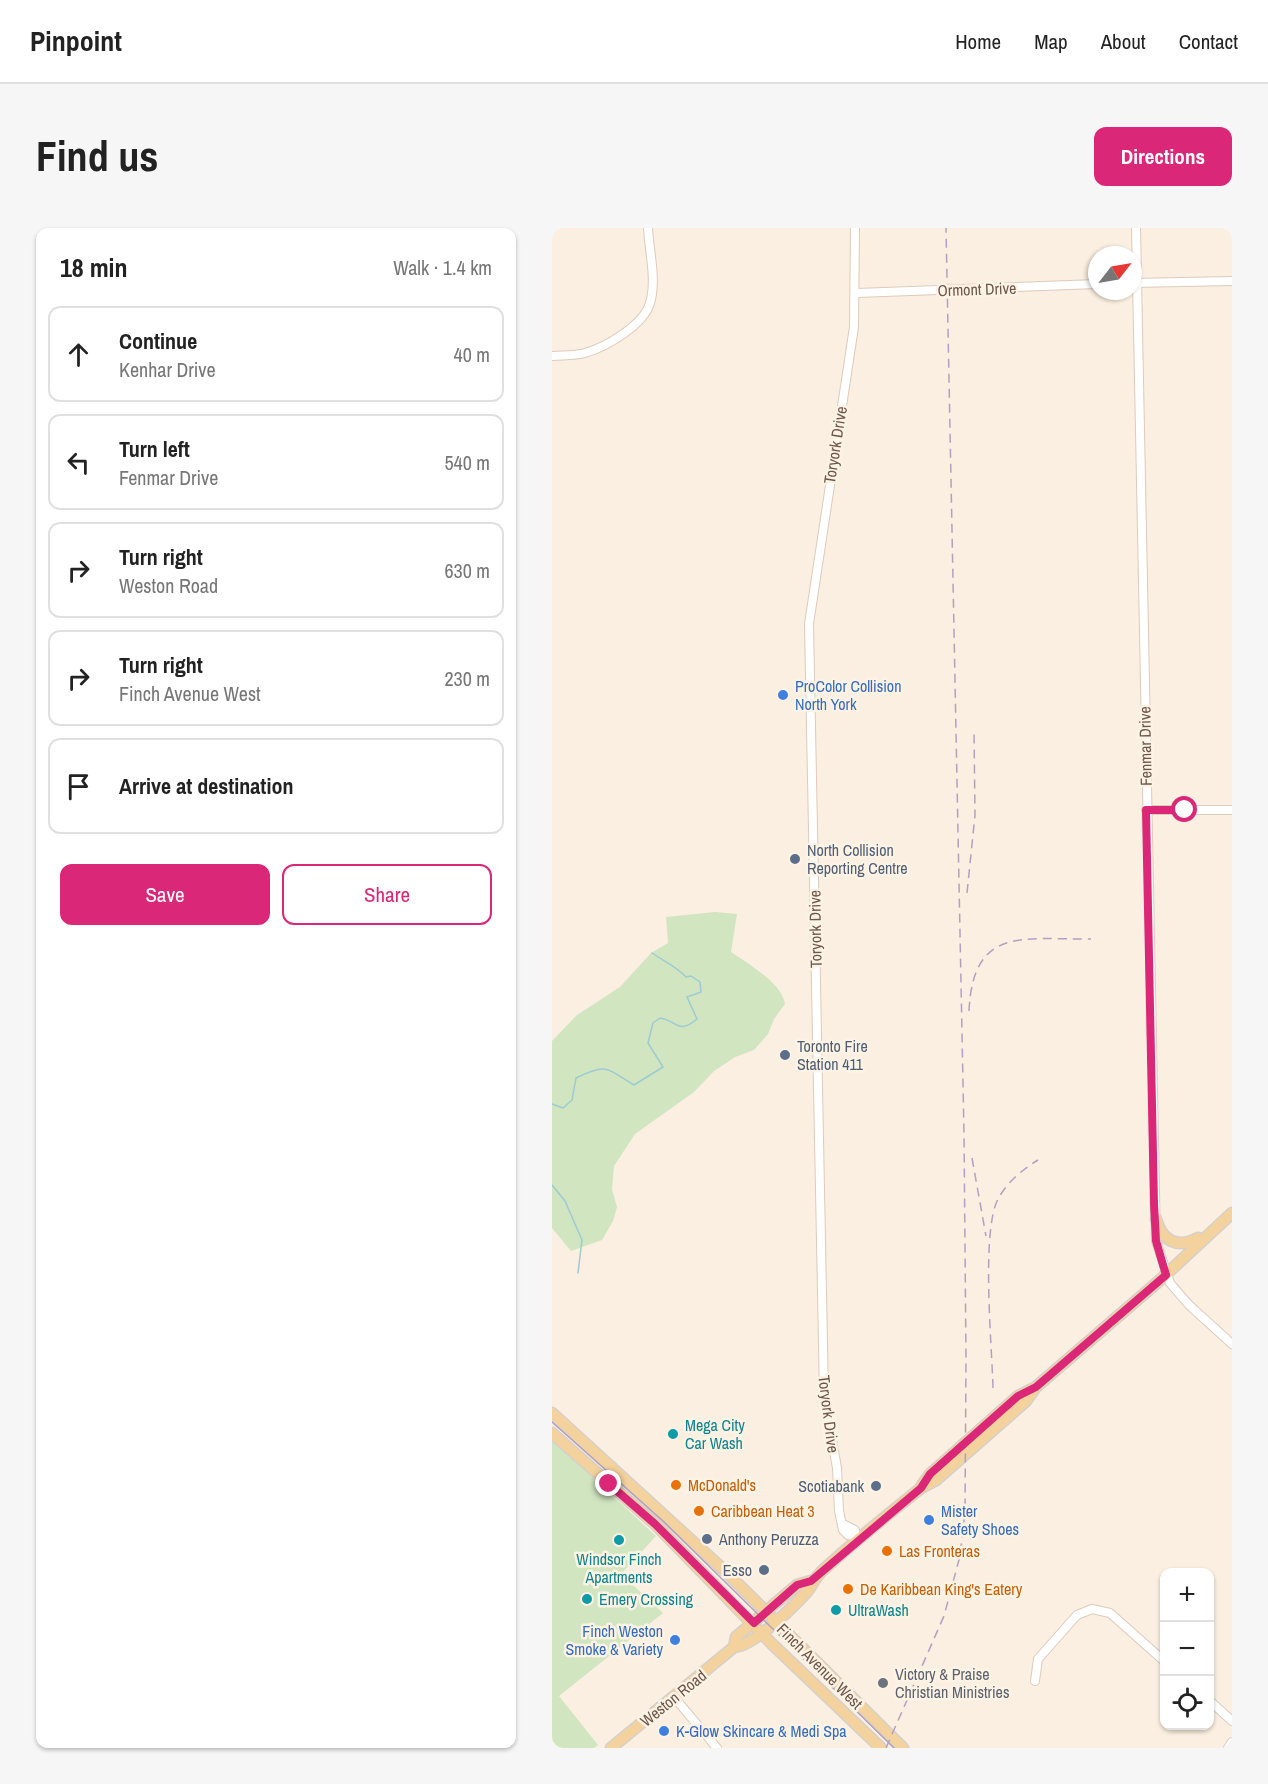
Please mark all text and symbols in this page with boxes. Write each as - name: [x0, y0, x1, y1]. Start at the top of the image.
- text: Pinpoint: [30, 22, 122, 60]
- text: Home: [955, 27, 1001, 56]
- text: Map: [1034, 27, 1068, 56]
- text: About: [1101, 27, 1146, 56]
- text: Contact: [1179, 27, 1238, 56]
- button: Directions: [1094, 127, 1232, 186]
- text: Find us: [36, 128, 158, 184]
- north arrow: [1088, 246, 1142, 300]
- text: 18 min: [60, 250, 128, 285]
- text: Walk · 1.4 km: [393, 254, 492, 281]
- street label: Ormont Drive: [937, 277, 1017, 301]
- text: Continue: [119, 326, 197, 356]
- icon: ahead: [62, 338, 95, 371]
- text: 40 m: [454, 341, 490, 368]
- text: Kenhar Drive: [119, 356, 216, 383]
- street label: Toryork Drive: [818, 405, 852, 485]
- text: Turn left: [119, 434, 190, 464]
- icon: left: [62, 446, 95, 479]
- text: 540 m: [444, 449, 490, 476]
- text: Fenmar Drive: [119, 464, 218, 491]
- text: Turn right: [119, 542, 203, 572]
- icon: right: [62, 554, 95, 587]
- text: 630 m: [444, 557, 490, 584]
- text: Weston Road: [119, 572, 218, 599]
- text: Turn right: [119, 650, 203, 680]
- icon: right: [62, 662, 95, 695]
- text: 230 m: [444, 665, 490, 692]
- place label: ProColor Collision North York: [795, 675, 901, 715]
- text: Finch Avenue West: [119, 680, 261, 707]
- marker: ProColor Collision North York: [776, 688, 790, 702]
- street label: Fenmar Drive: [1133, 706, 1157, 786]
- icon: arrive: [62, 770, 95, 803]
- text: Arrive at destination: [119, 771, 293, 801]
- route start: [1171, 796, 1197, 822]
- place label: North Collision Reporting Centre: [807, 839, 908, 879]
- marker: North Collision Reporting Centre: [788, 852, 802, 866]
- button: Save: [60, 864, 270, 925]
- button: Share: [282, 864, 492, 925]
- street label: Toryork Drive: [803, 890, 827, 968]
- place label: Toronto Fire Station 411: [797, 1035, 868, 1075]
- marker: Toronto Fire Station 411: [778, 1048, 792, 1062]
- street label: Toryork Drive: [813, 1374, 845, 1454]
- place label: Mega City Car Wash: [685, 1414, 745, 1454]
- marker: Mega City Car Wash: [666, 1427, 680, 1441]
- route end: [595, 1470, 621, 1496]
- place label: McDonald's: [688, 1474, 756, 1496]
- place label: Scotiabank: [798, 1475, 864, 1497]
- marker: McDonald's: [669, 1478, 683, 1492]
- marker: Scotiabank: [869, 1479, 883, 1493]
- place label: Caribbean Heat 3: [711, 1500, 815, 1522]
- place label: Mister Safety Shoes: [941, 1500, 1019, 1540]
- marker: Caribbean Heat 3: [692, 1504, 706, 1518]
- marker: Mister Safety Shoes: [922, 1513, 936, 1527]
- place label: Anthony Peruzza: [718, 1528, 820, 1550]
- marker: Anthony Peruzza: [700, 1532, 714, 1546]
- marker: Windsor Finch Apartments: [612, 1533, 626, 1547]
- place label: Las Fronteras: [899, 1540, 980, 1562]
- marker: Las Fronteras: [880, 1544, 894, 1558]
- place label: Windsor Finch Apartments: [576, 1548, 662, 1588]
- place label: Esso: [723, 1559, 752, 1581]
- marker: Esso: [757, 1563, 771, 1577]
- map controls: [1160, 1568, 1214, 1730]
- button: +: [1160, 1568, 1214, 1622]
- place label: De Karibbean King's Eatery: [860, 1578, 1023, 1600]
- marker: De Karibbean King's Eatery: [841, 1582, 855, 1596]
- place label: Emery Crossing: [599, 1588, 694, 1610]
- marker: Emery Crossing: [580, 1592, 594, 1606]
- place label: UltraWash: [848, 1599, 909, 1621]
- marker: UltraWash: [829, 1603, 843, 1617]
- street label: Finch Avenue West: [772, 1618, 868, 1714]
- place label: Finch Weston Smoke & Variety: [566, 1620, 663, 1660]
- button: −: [1160, 1622, 1214, 1676]
- marker: Finch Weston Smoke & Variety: [668, 1633, 682, 1647]
- place label: Victory & Praise Christian Ministries: [895, 1663, 1009, 1703]
- street label: Weston Road: [635, 1665, 711, 1731]
- marker: Victory & Praise Christian Ministries: [876, 1676, 890, 1690]
- button: locate: [1160, 1676, 1214, 1730]
- place label: K-Glow Skincare & Medi Spa: [676, 1720, 847, 1742]
- marker: K-Glow Skincare & Medi Spa: [657, 1724, 671, 1738]

